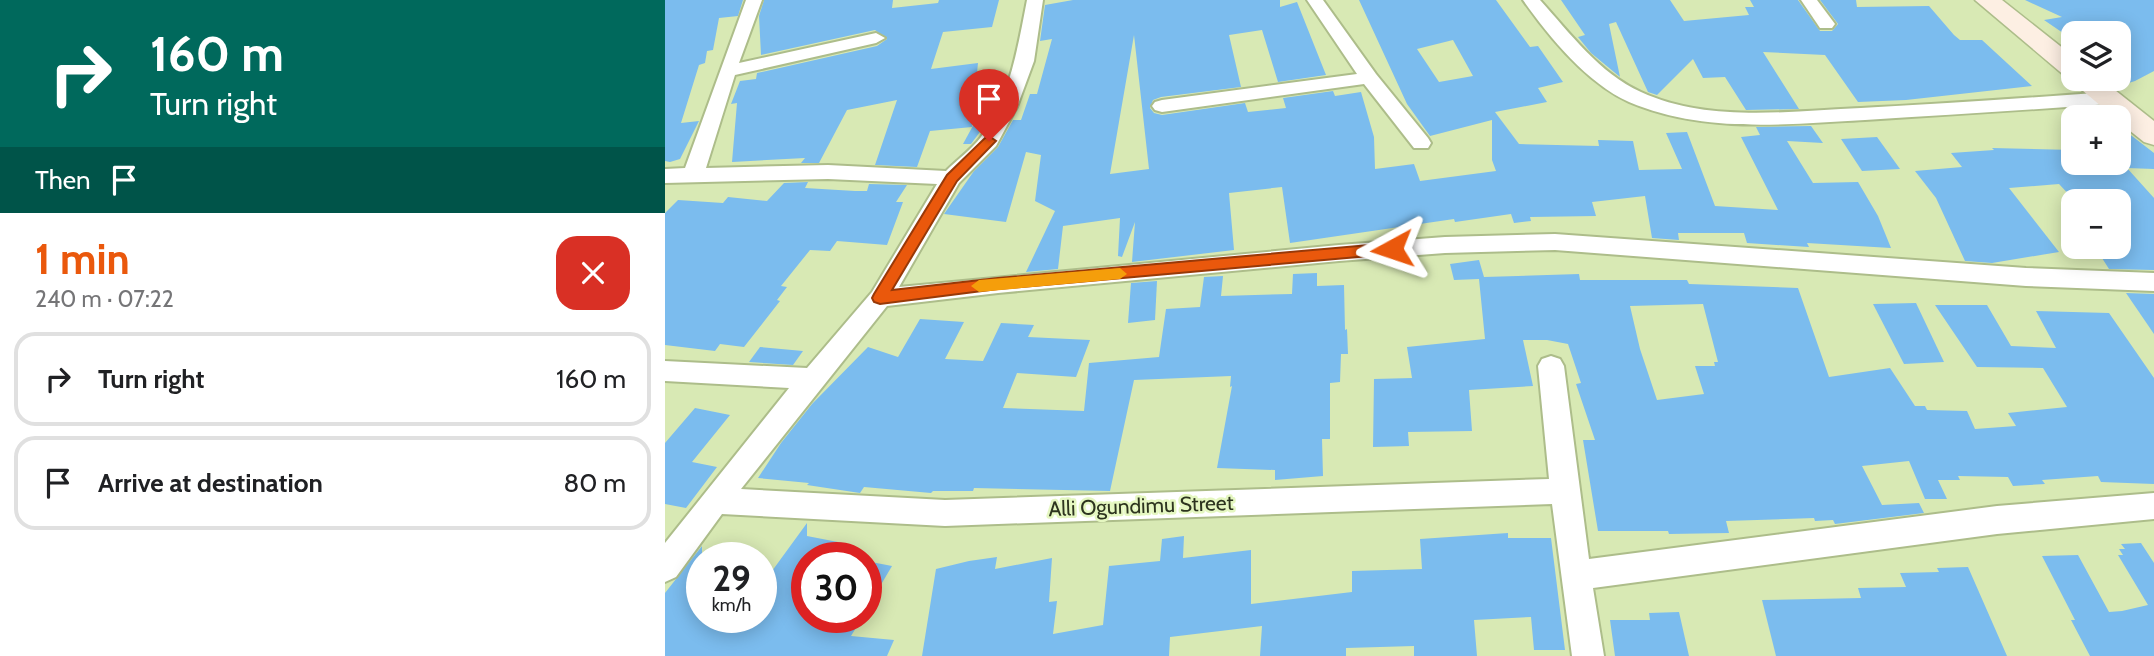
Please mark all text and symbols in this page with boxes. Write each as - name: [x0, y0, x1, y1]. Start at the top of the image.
- map controls: [2061, 21, 2131, 259]
- button: layers: [2061, 21, 2131, 91]
- text: 160 m: [150, 24, 284, 83]
- icon: right: [35, 28, 126, 119]
- pin: [959, 69, 1019, 141]
- icon: arrive: [970, 80, 1008, 118]
- text: Turn right: [150, 84, 277, 123]
- button: +: [2061, 105, 2131, 175]
- icon: arrive: [105, 161, 143, 199]
- text: Then: [35, 164, 91, 196]
- button: −: [2061, 189, 2131, 259]
- position arrow: [1355, 212, 1429, 286]
- text: 1 min: [35, 233, 130, 285]
- button: close: [556, 236, 630, 310]
- text: 240 m · 07:22: [35, 285, 174, 313]
- icon: right: [39, 360, 77, 398]
- text: Turn right: [98, 363, 204, 395]
- text: 160 m: [556, 363, 626, 395]
- icon: arrive: [39, 464, 77, 502]
- text: Arrive at destination: [98, 467, 323, 499]
- text: 80 m: [563, 467, 626, 499]
- street label: Alli Ogundimu Street: [1048, 490, 1234, 521]
- speed limit sign: 30: [791, 542, 882, 633]
- text: 29: [712, 557, 751, 600]
- text: km/h: [712, 594, 751, 616]

